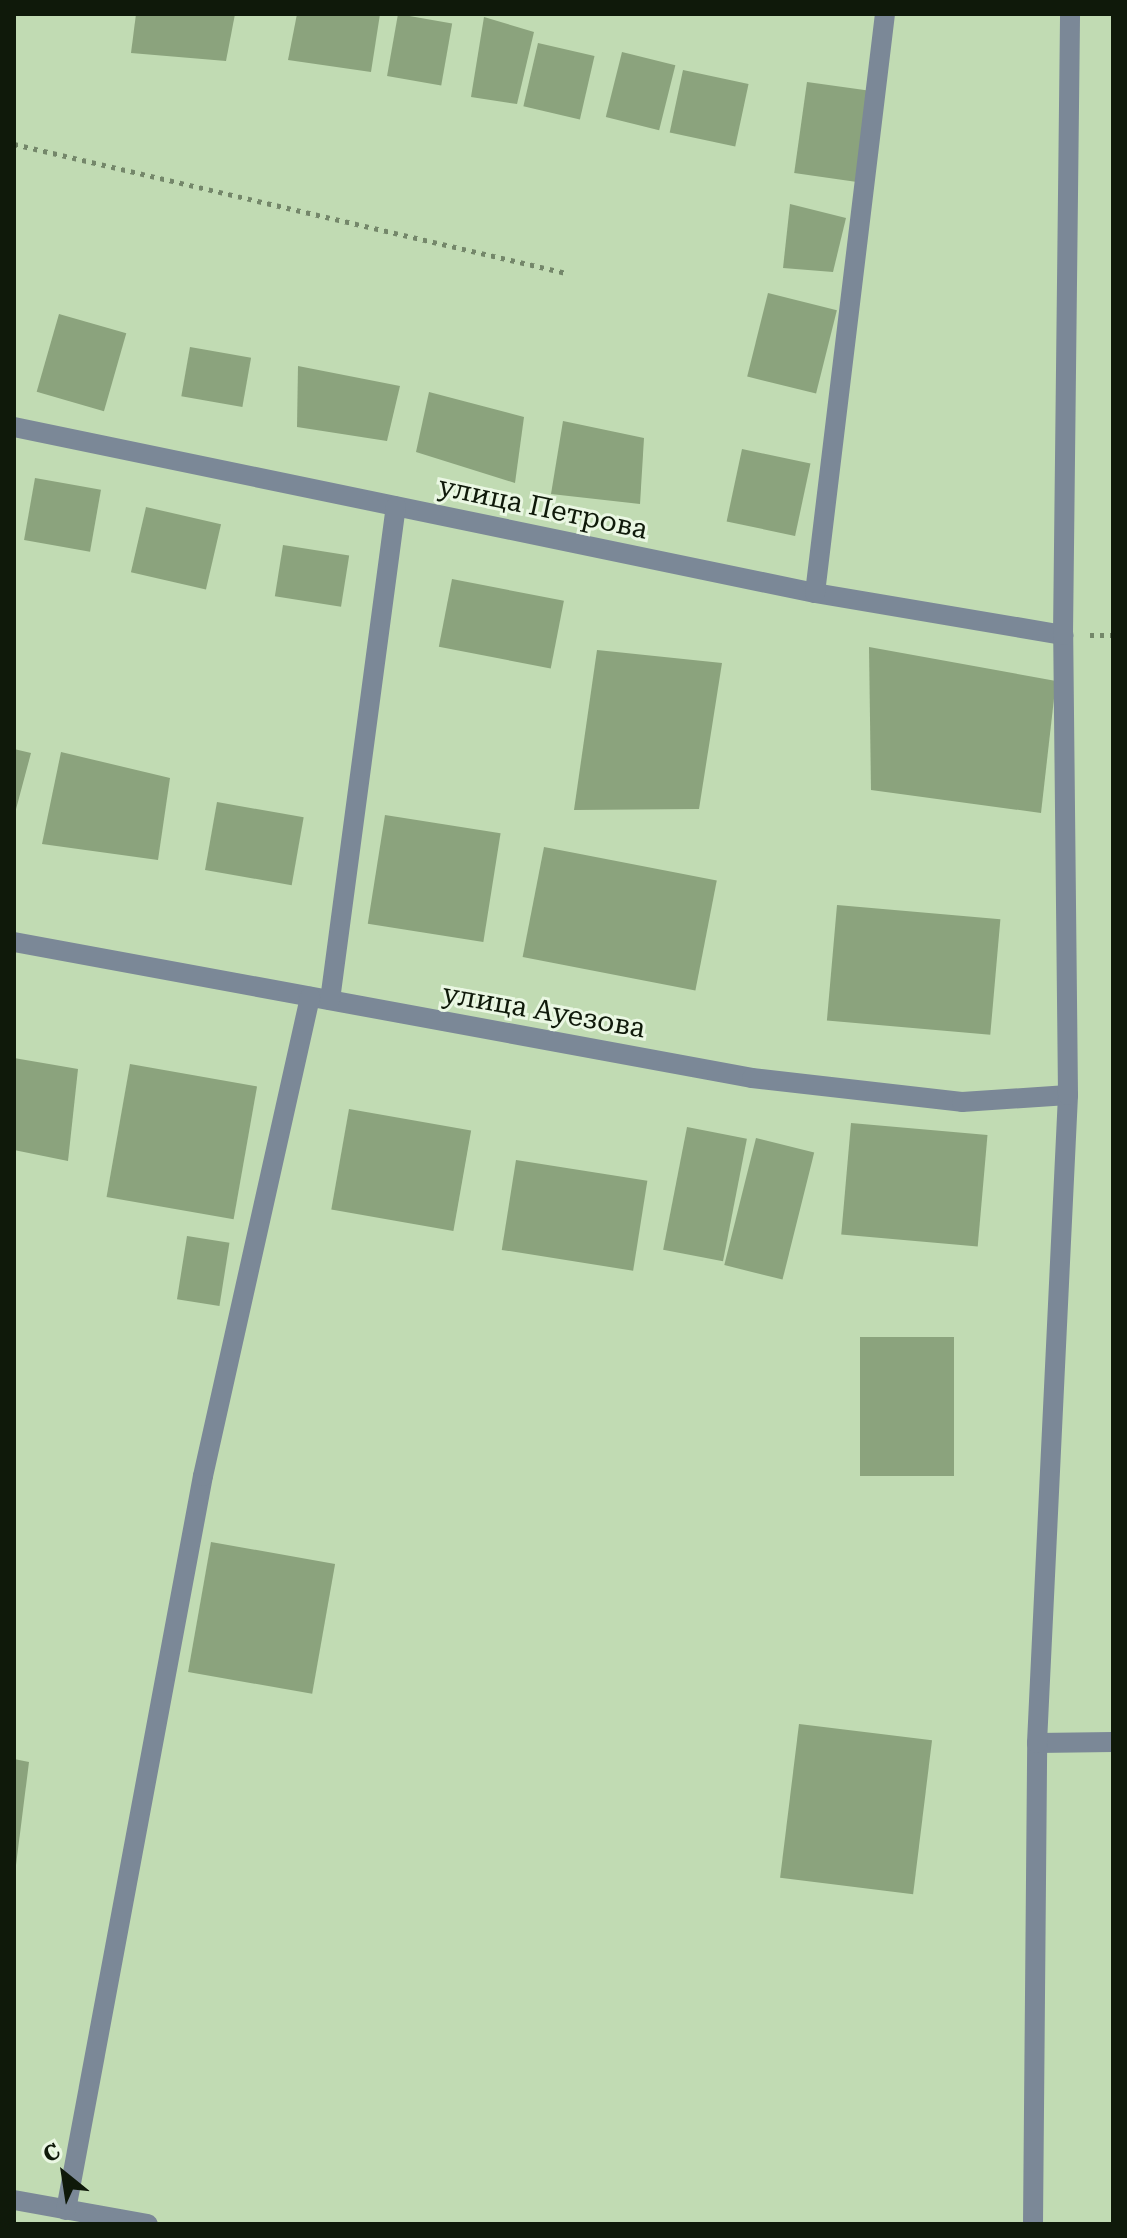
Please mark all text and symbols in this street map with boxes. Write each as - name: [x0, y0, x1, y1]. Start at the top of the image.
- street label: улица Петрова: [435, 469, 651, 547]
- street label: улица Ауезова: [440, 977, 648, 1045]
- north arrow: [24, 2134, 104, 2214]
- text: С: [39, 2138, 65, 2167]

